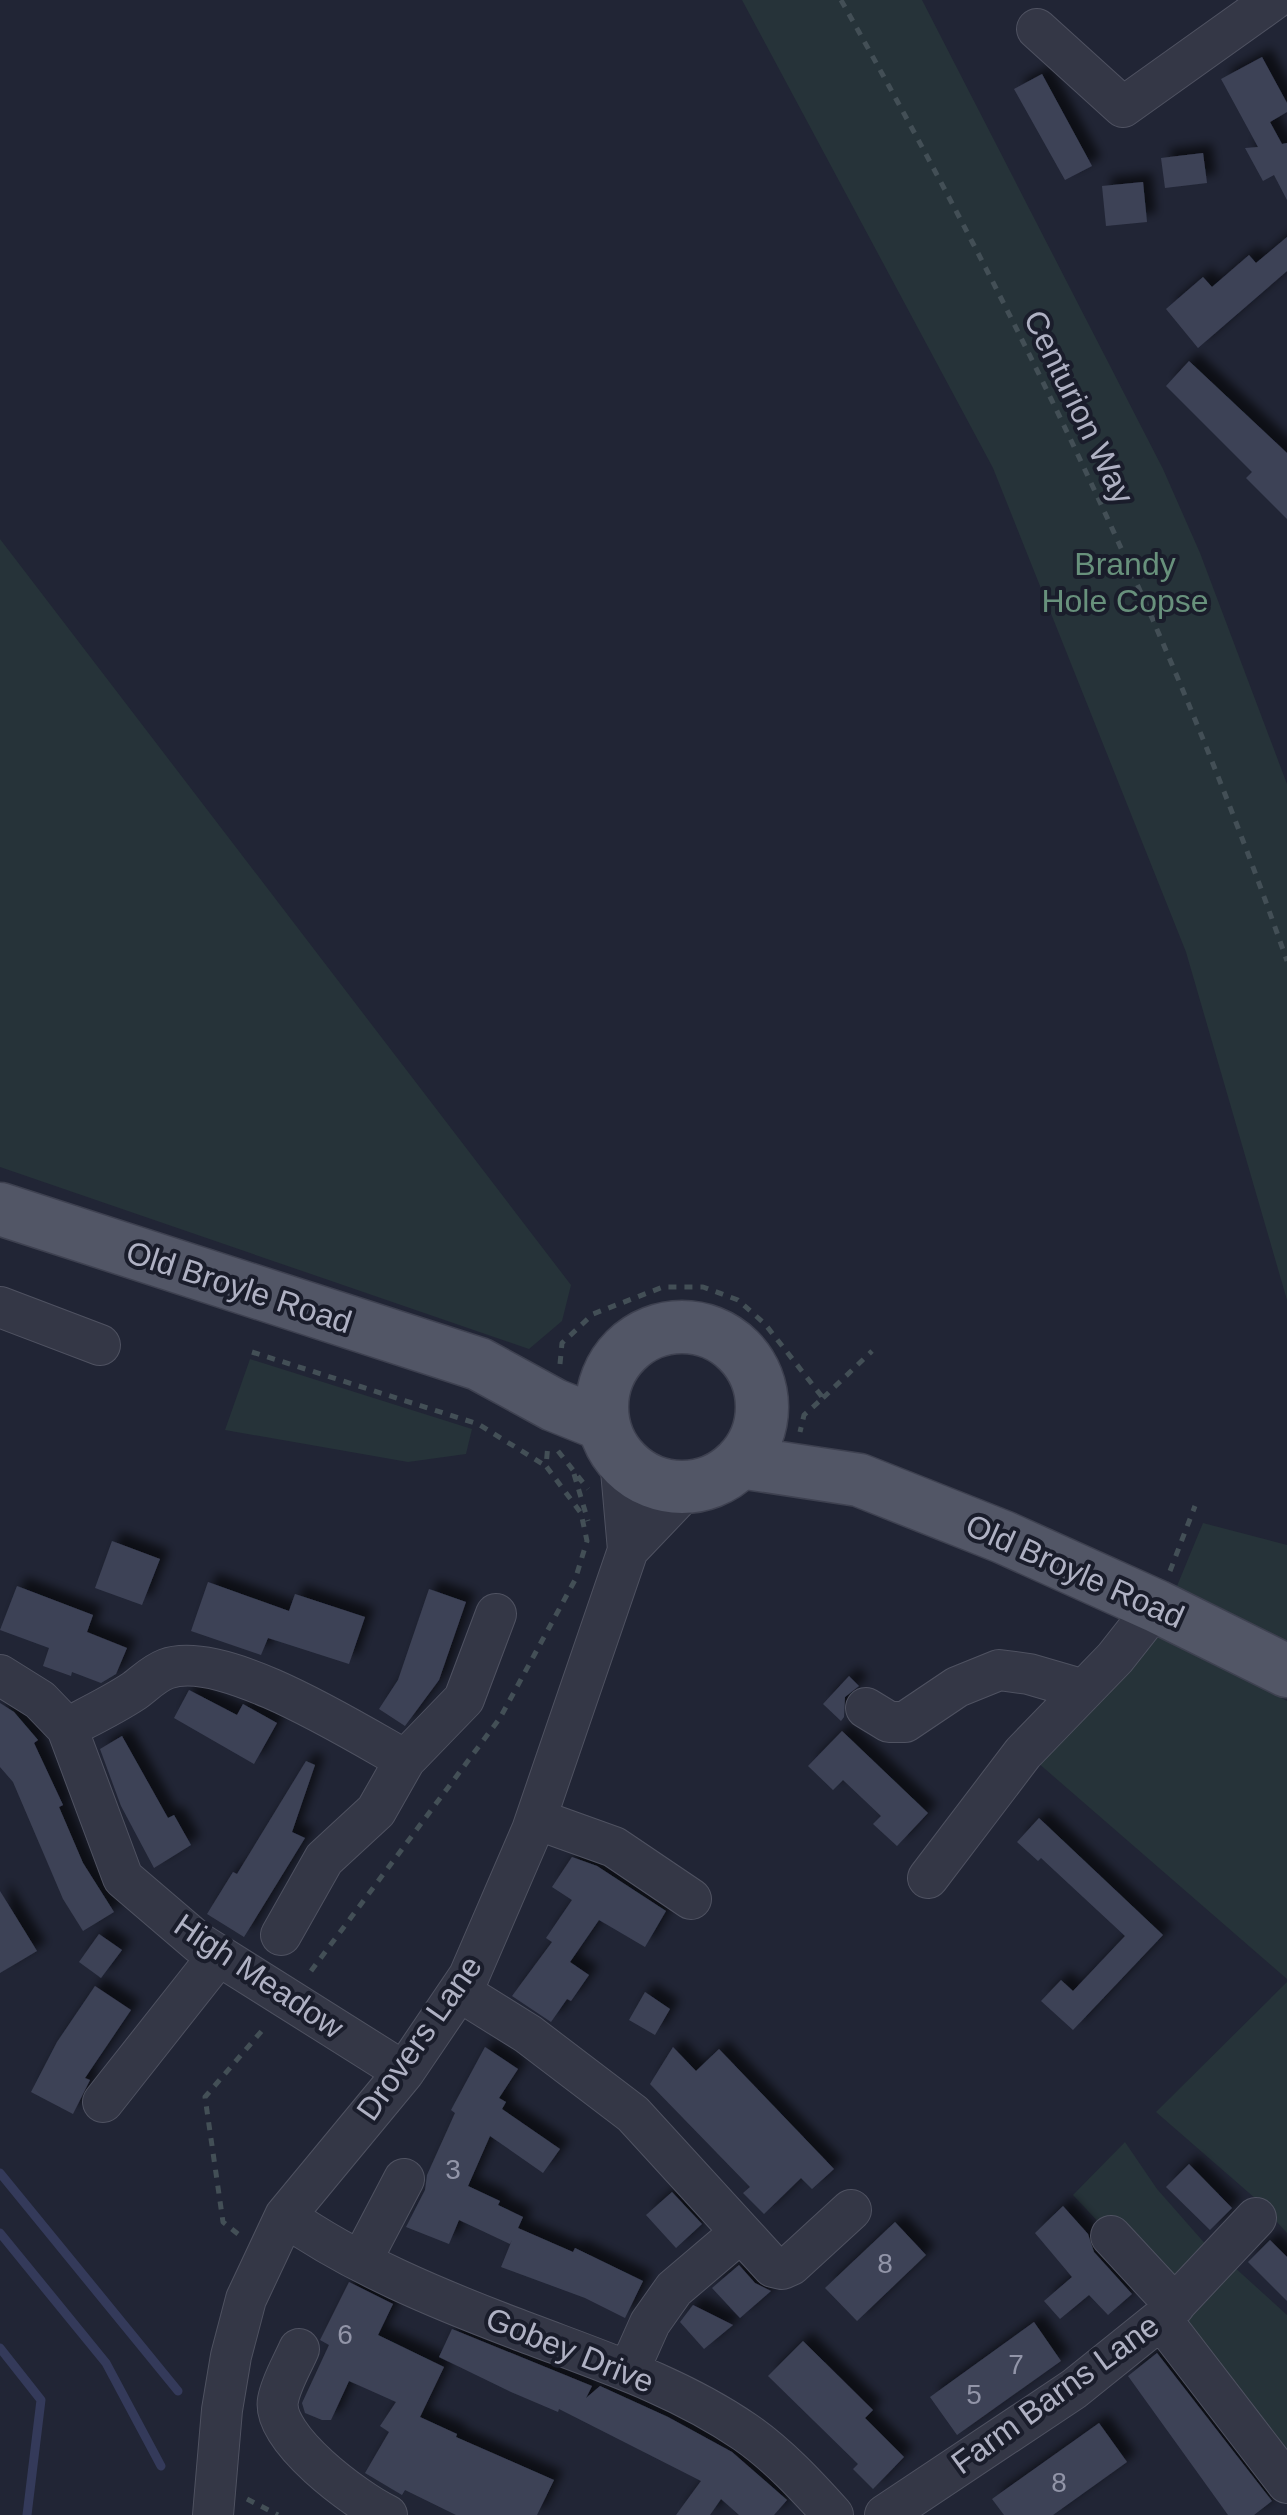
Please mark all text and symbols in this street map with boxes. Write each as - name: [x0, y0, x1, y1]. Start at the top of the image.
- street label: Centurion Way: [1017, 305, 1141, 509]
- park label: Brandy Hole Copse: [1041, 546, 1209, 619]
- street label: Old Broyle Road: [122, 1234, 356, 1340]
- street label: Old Broyle Road: [960, 1507, 1190, 1635]
- street label: High Meadow: [168, 1906, 351, 2046]
- street label: Drovers Lane: [349, 1949, 489, 2127]
- house number: 3: [445, 2154, 461, 2185]
- house number: 8: [877, 2248, 893, 2279]
- street label: Gobey Drive: [481, 2300, 659, 2400]
- street label: Farm Barns Lane: [944, 2307, 1166, 2481]
- house number: 6: [337, 2319, 353, 2350]
- house number: 7: [1008, 2349, 1024, 2380]
- house number: 5: [966, 2379, 982, 2410]
- house number: 8: [1051, 2467, 1067, 2498]

